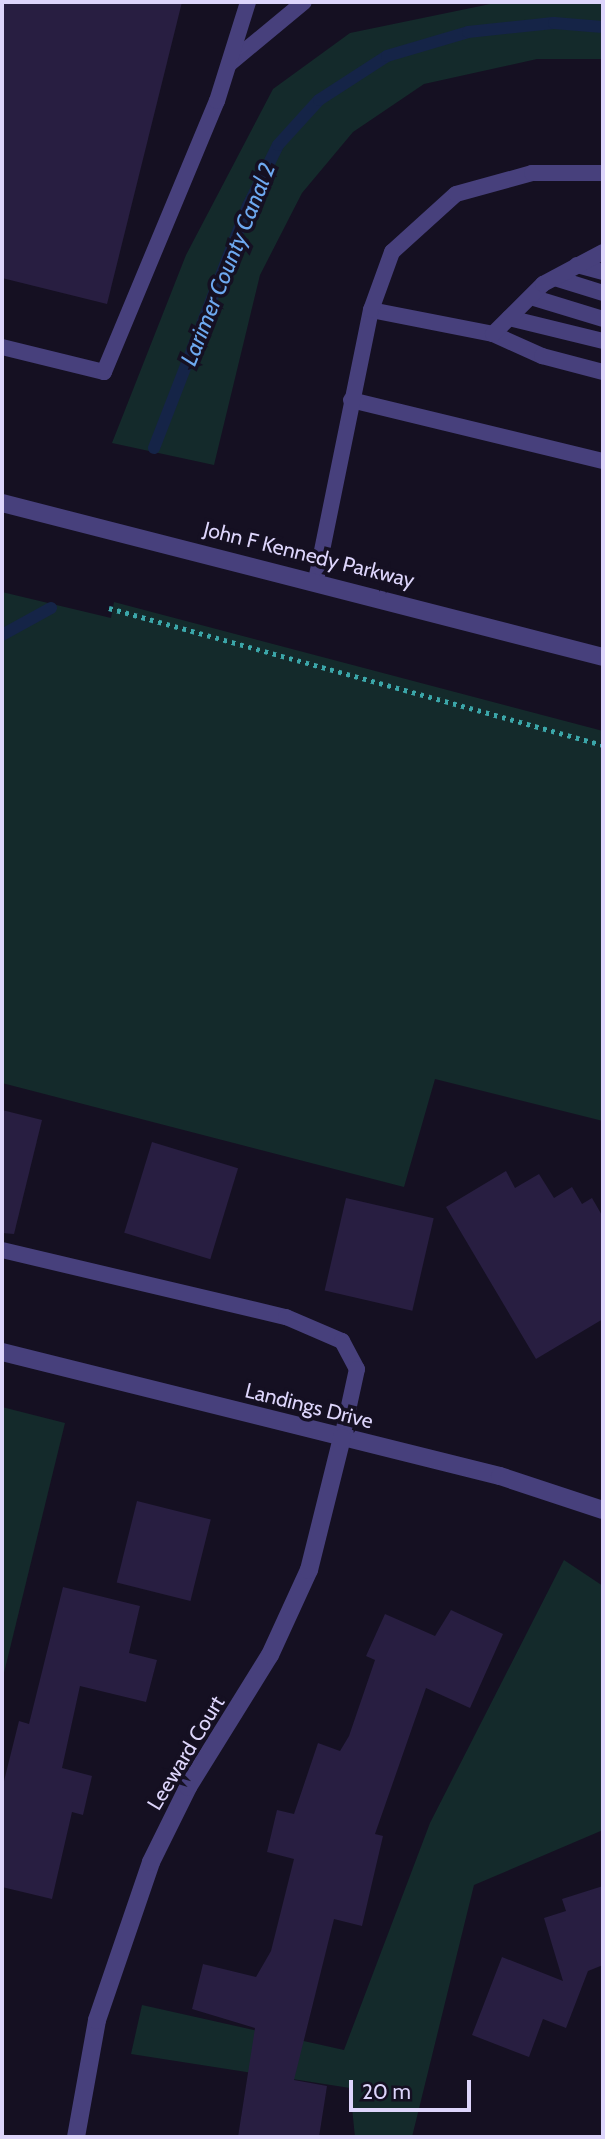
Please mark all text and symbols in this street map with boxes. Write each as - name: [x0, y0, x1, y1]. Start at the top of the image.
- water label: Larimer County Canal 2: [175, 158, 281, 370]
- street label: John F Kennedy Parkway: [201, 517, 417, 593]
- street label: Landings Drive: [242, 1378, 376, 1434]
- street label: Leeward Court: [142, 1691, 230, 1815]
- scale bar: [353, 2066, 476, 2110]
- text: 20 m: [362, 2079, 411, 2104]

